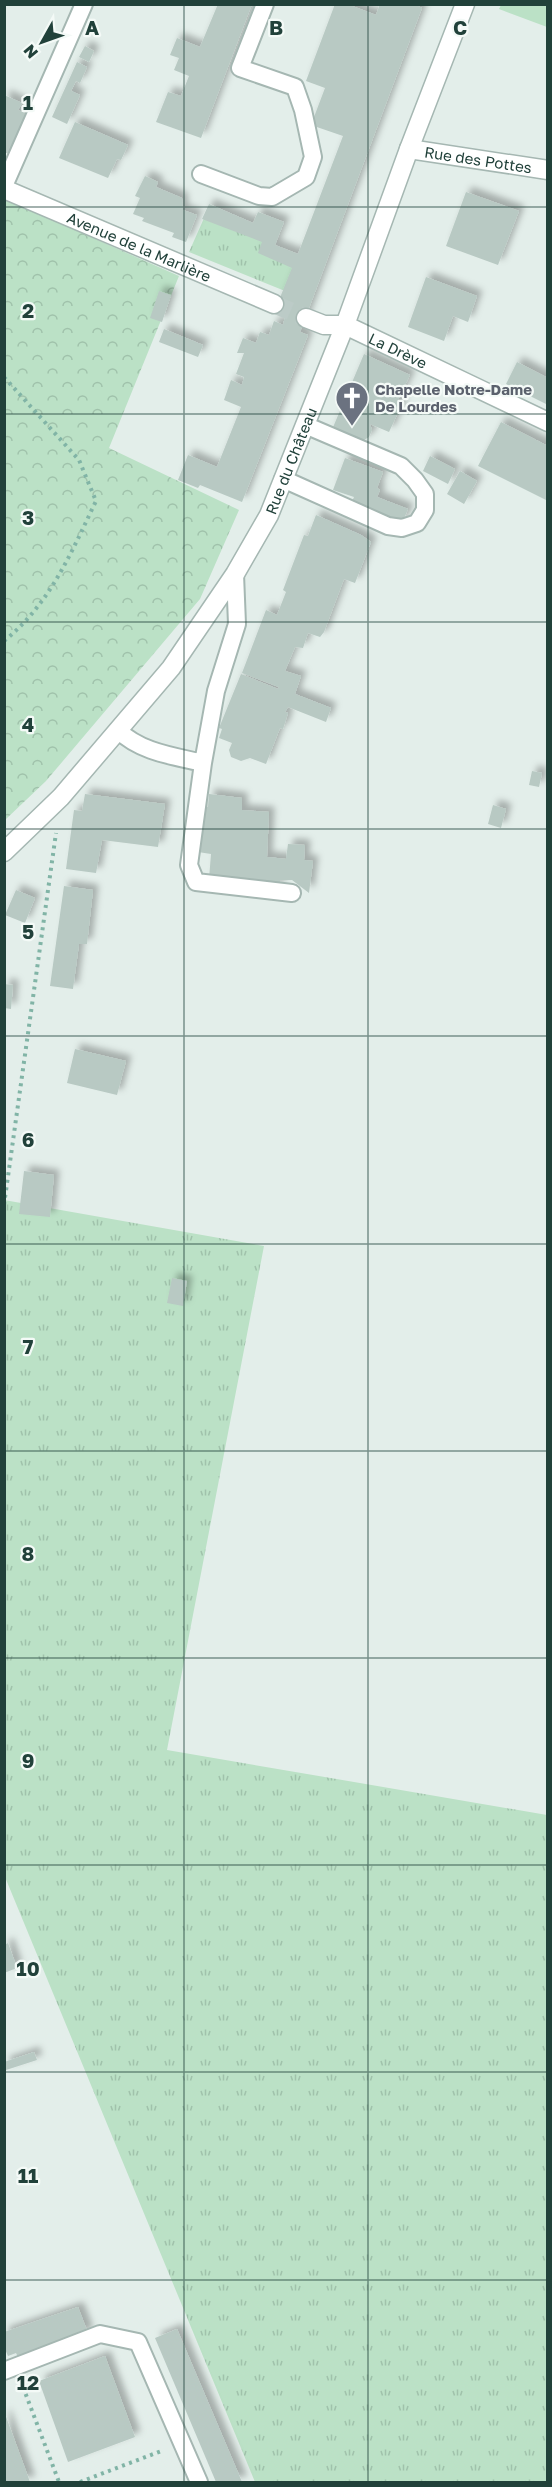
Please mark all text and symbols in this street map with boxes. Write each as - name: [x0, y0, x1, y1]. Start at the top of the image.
- north arrow: [12, 12, 72, 72]
- text: A: [85, 15, 99, 39]
- text: B: [269, 15, 283, 39]
- text: C: [453, 15, 467, 39]
- text: N: [19, 41, 42, 63]
- text: 1: [23, 90, 33, 114]
- street label: Rue des Pottes: [423, 142, 533, 176]
- street label: Avenue de la Marlière: [65, 208, 214, 285]
- text: 2: [22, 298, 34, 322]
- street label: La Drève: [366, 329, 430, 372]
- church icon: Chapelle Notre-Dame De Lourdes: [334, 380, 370, 427]
- place label: Chapelle Notre-Dame De Lourdes: [375, 380, 532, 415]
- street label: Rue du Château: [261, 405, 320, 517]
- text: 3: [22, 505, 34, 529]
- text: 4: [22, 712, 34, 736]
- text: 5: [22, 919, 34, 943]
- text: 6: [22, 1127, 34, 1151]
- text: 7: [23, 1334, 34, 1358]
- text: 8: [22, 1541, 34, 1565]
- text: 9: [22, 1748, 34, 1772]
- text: 10: [16, 1956, 40, 1980]
- text: 11: [18, 2163, 38, 2187]
- text: 12: [17, 2370, 39, 2394]

